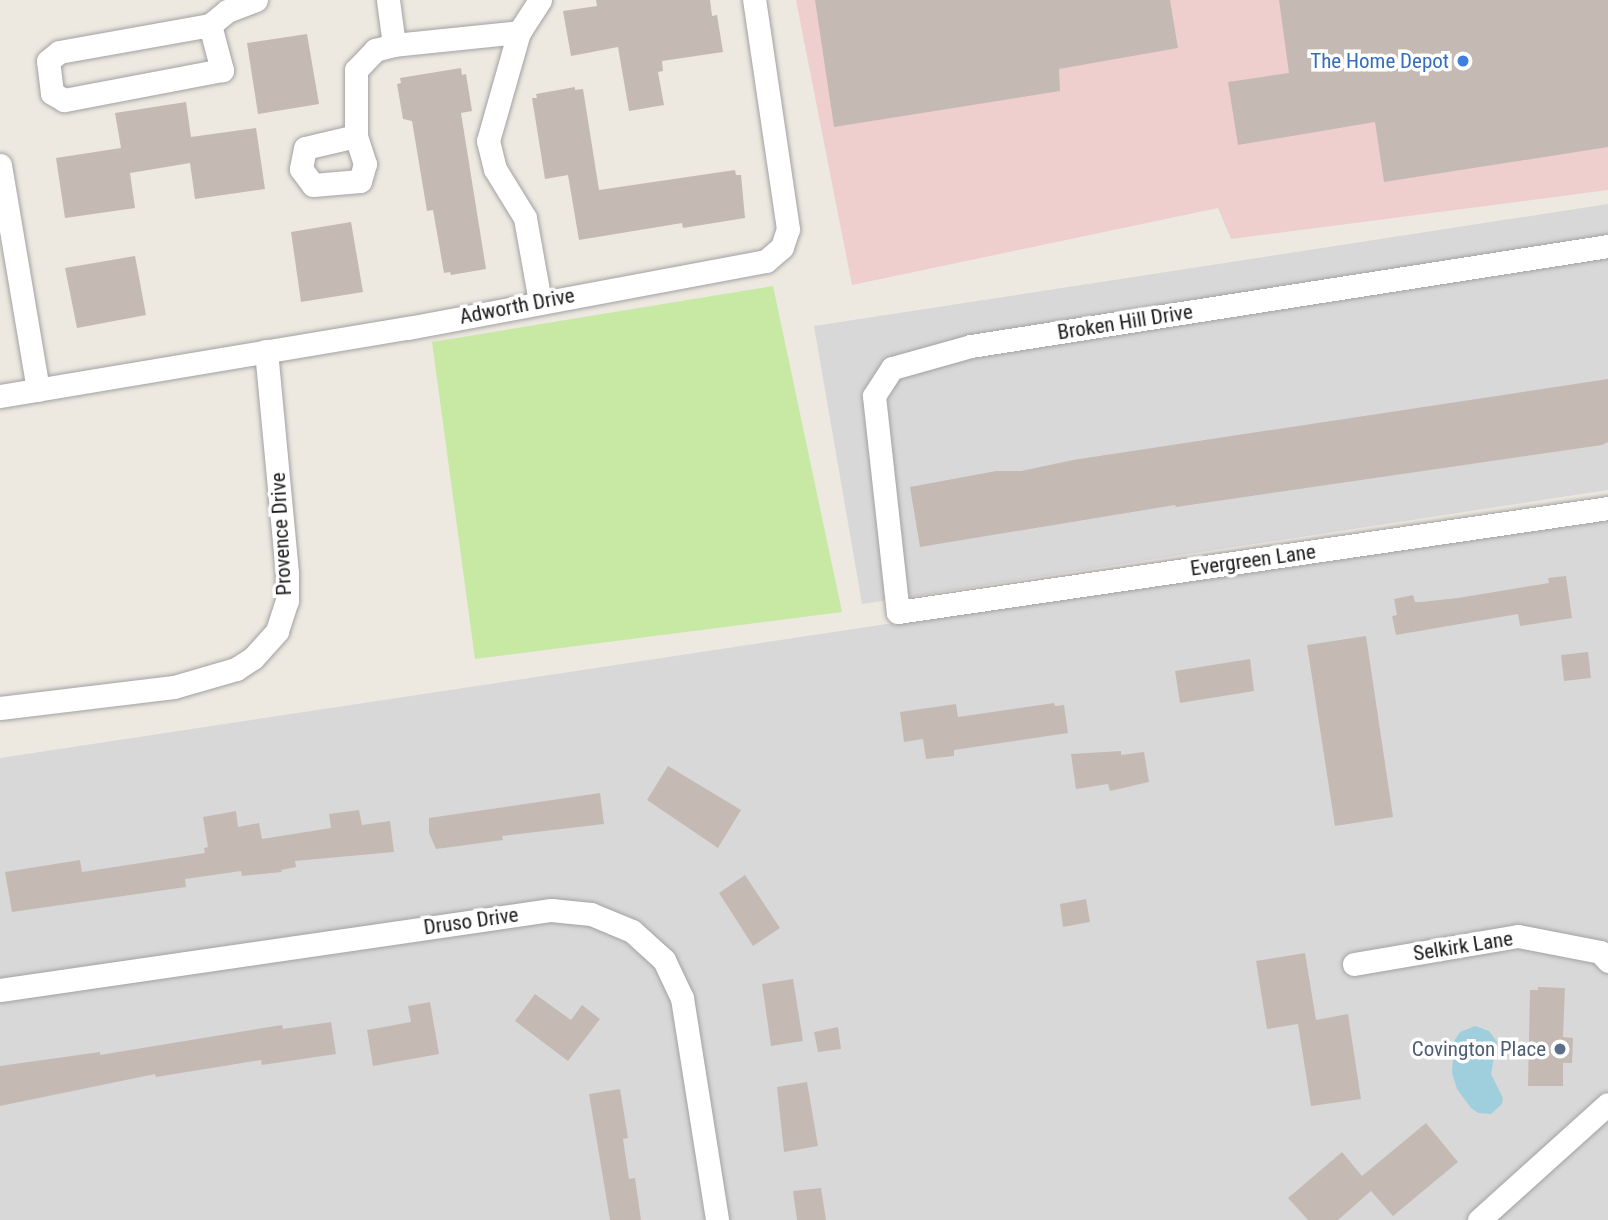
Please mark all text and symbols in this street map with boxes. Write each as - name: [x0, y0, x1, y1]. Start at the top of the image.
- place label: The Home Depot: [1310, 48, 1449, 74]
- marker: The Home Depot: [1455, 53, 1471, 69]
- street label: Adworth Drive: [457, 282, 577, 330]
- street label: Broken Hill Drive: [1056, 299, 1194, 345]
- street label: Provence Drive: [265, 472, 297, 596]
- street label: Evergreen Lane: [1189, 539, 1317, 581]
- street label: Druso Drive: [422, 902, 520, 940]
- street label: Selkirk Lane: [1411, 926, 1515, 966]
- place label: Covington Place: [1412, 1036, 1546, 1062]
- marker: Covington Place: [1552, 1041, 1568, 1057]

